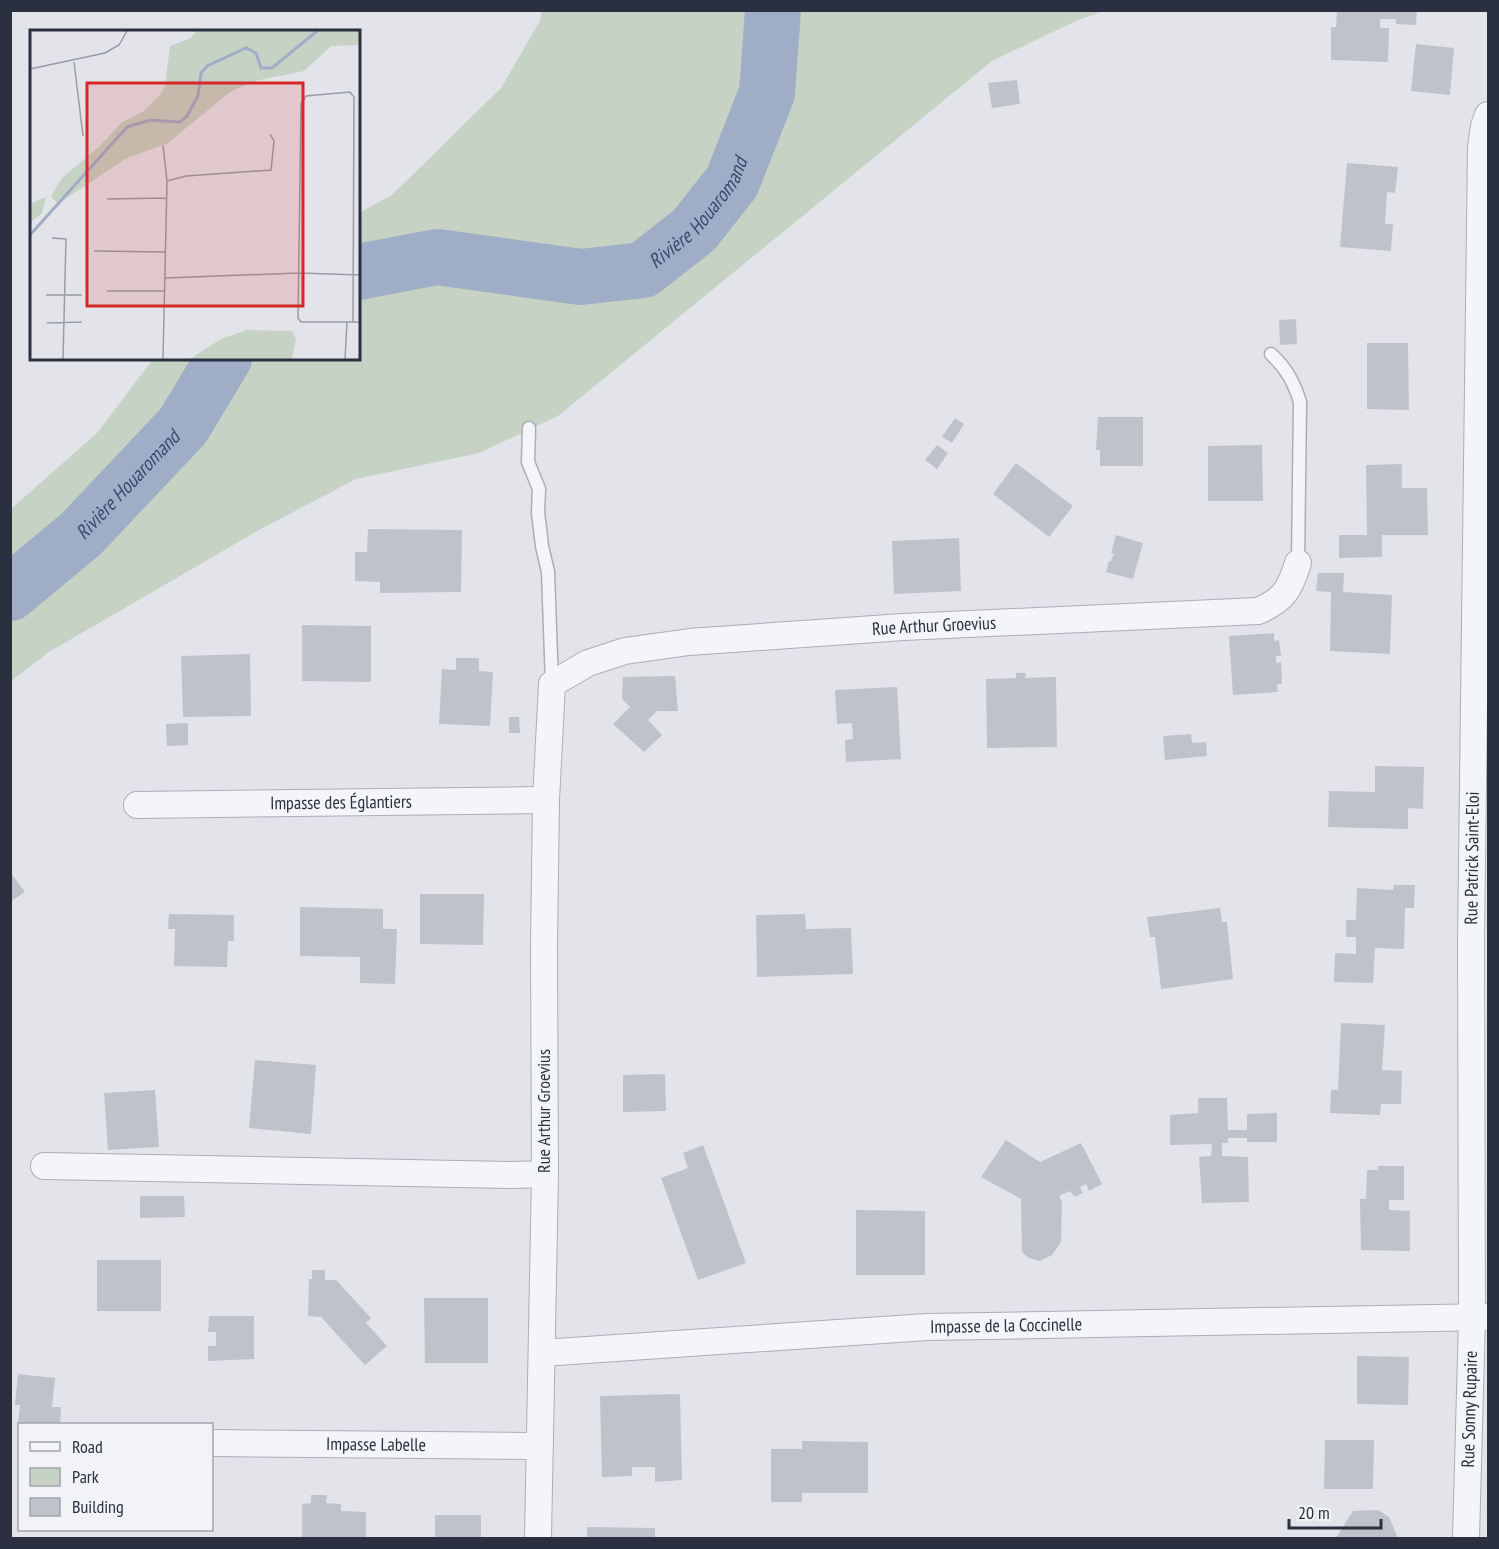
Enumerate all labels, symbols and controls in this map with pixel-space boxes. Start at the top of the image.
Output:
inset map [30,30,360,360]
water label: Rivière Houaromand [643,152,754,274]
water label: Rivière Houaromand [70,423,187,545]
street label: Rue Arthur Groevius [871,611,996,640]
street label: Impasse des Églantiers [270,790,412,814]
street label: Rue Patrick Saint-Eloi [1459,791,1484,925]
street label: Rue Arthur Groevius [532,1049,555,1173]
street label: Impasse de la Coccinelle [930,1312,1082,1338]
street label: Rue Sonny Rupaire [1456,1350,1482,1468]
legend [18,1423,213,1531]
street label: Impasse Labelle [326,1432,426,1456]
text: Road [72,1435,103,1458]
text: Park [72,1465,99,1488]
scale bar [1289,1492,1380,1530]
text: Building [72,1495,124,1518]
text: 20 m [1298,1501,1330,1524]

